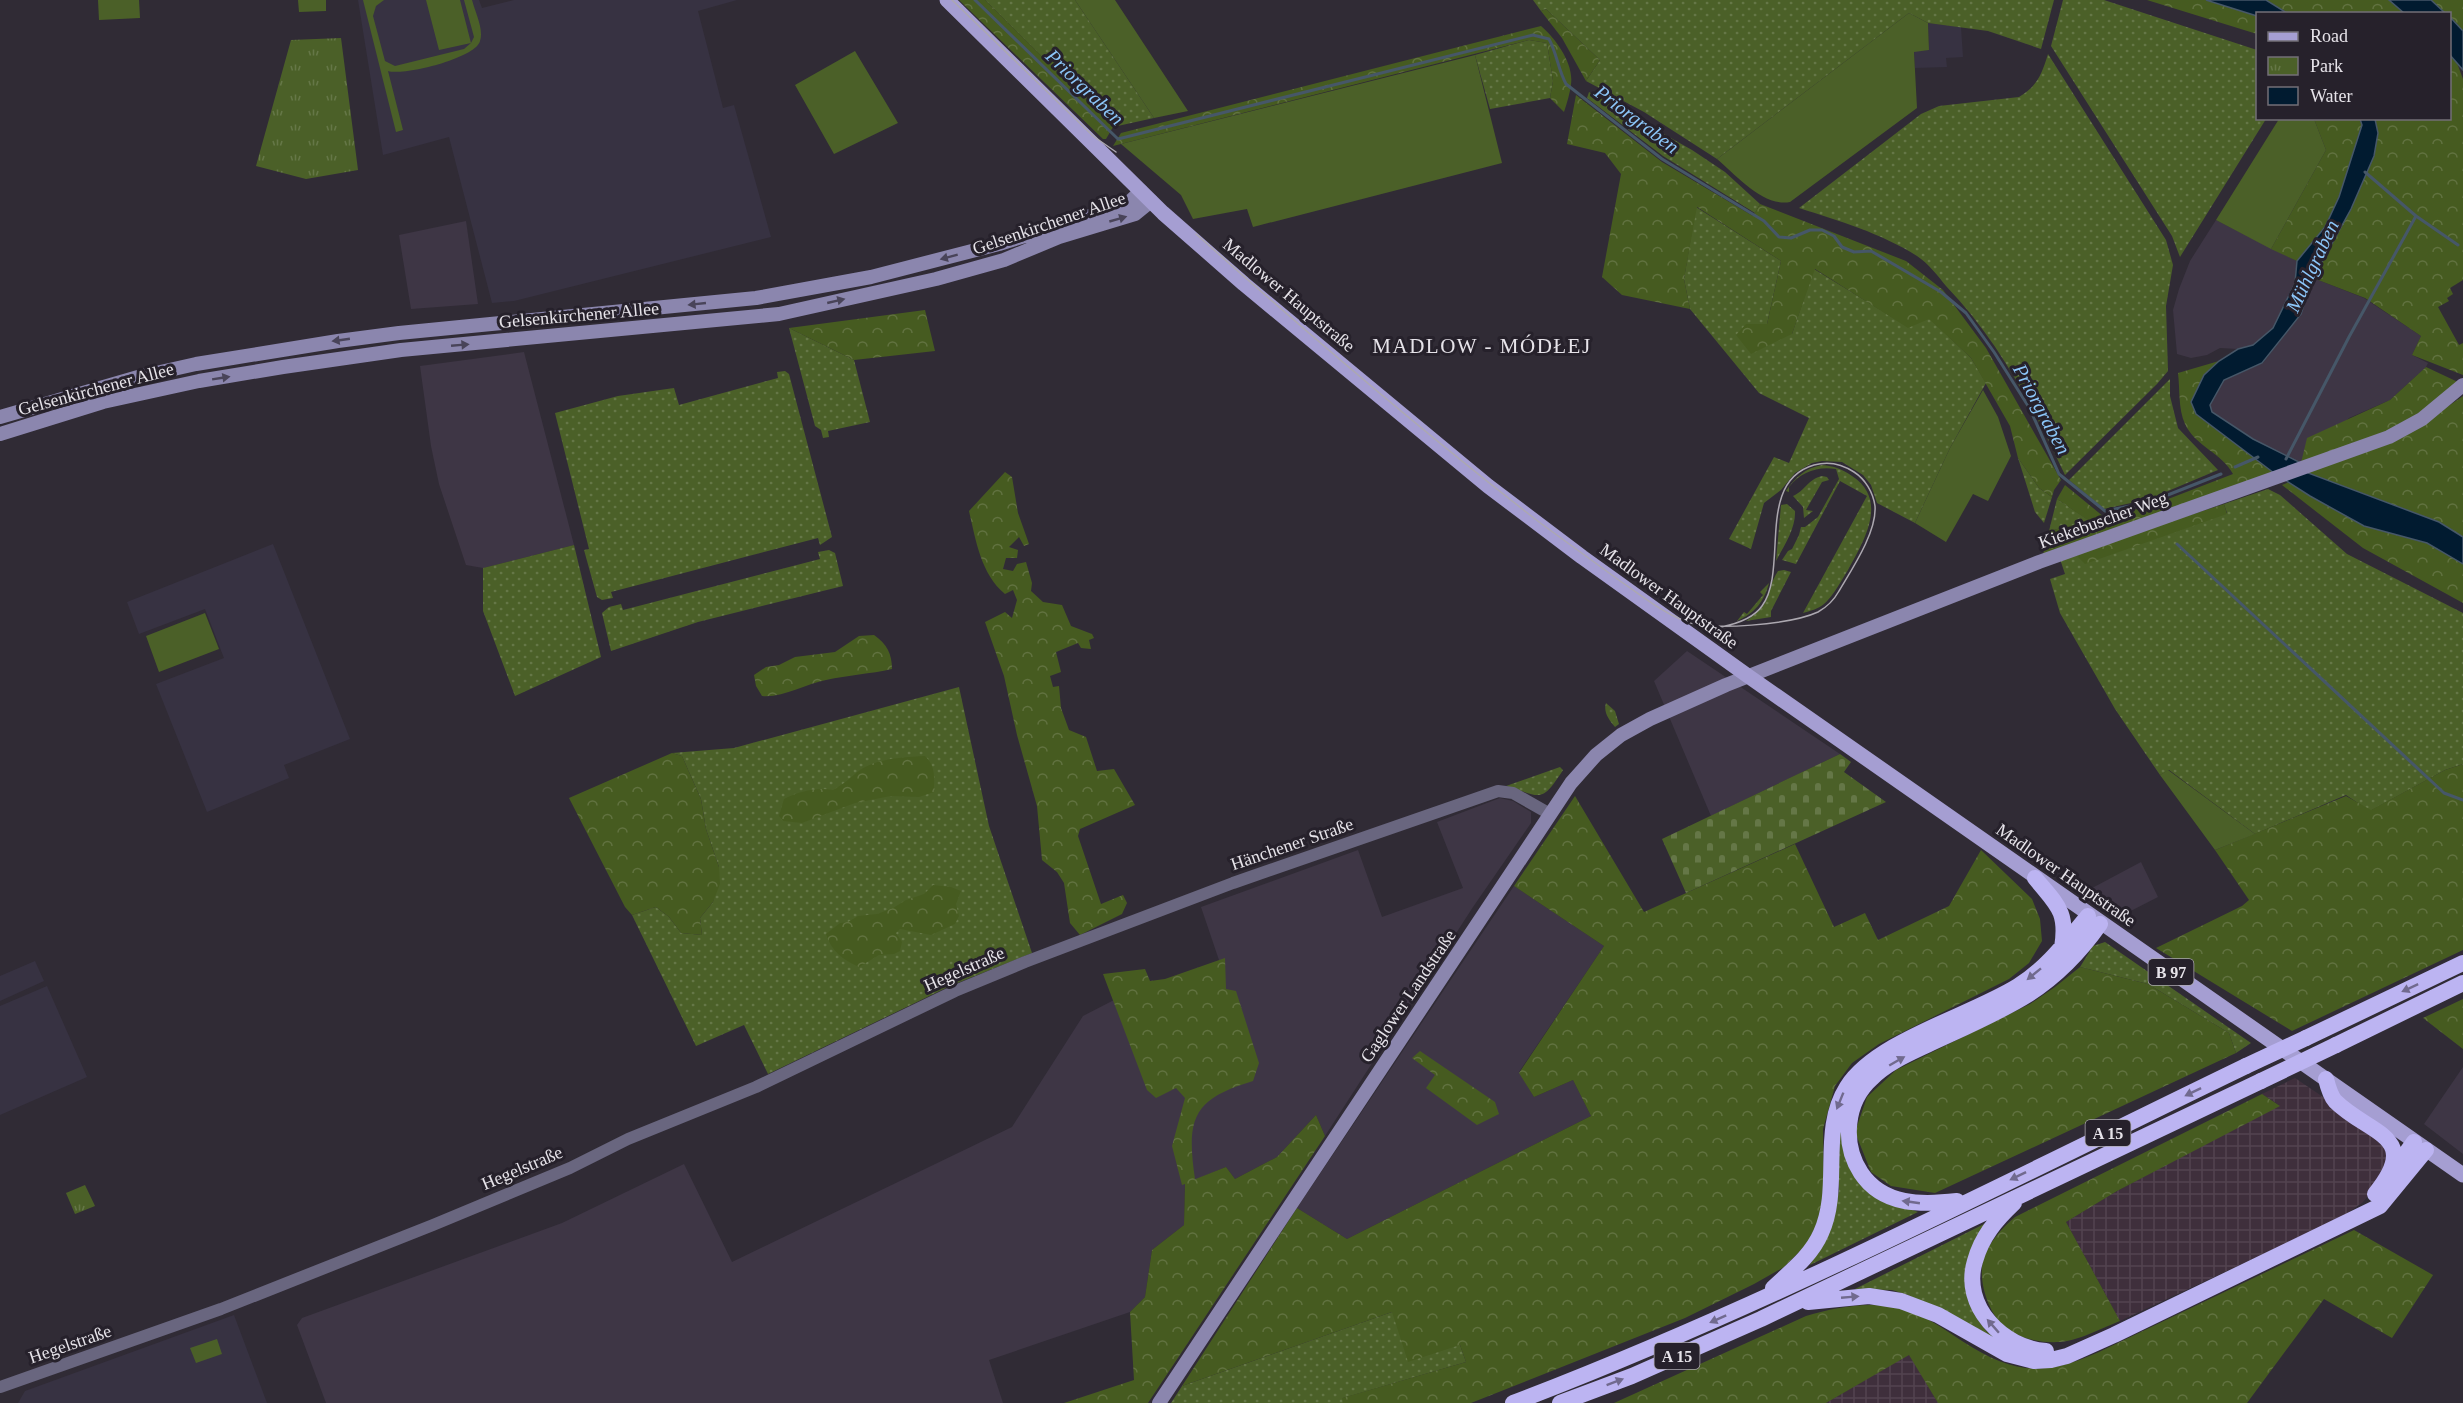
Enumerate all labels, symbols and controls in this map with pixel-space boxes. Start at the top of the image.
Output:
legend [2256,12,2451,120]
text: Road [2310,26,2348,46]
water label: Priorgraben [1040,44,1128,130]
text: Park [2310,56,2343,76]
water label: Priorgraben [1589,80,1683,158]
text: Water [2310,86,2353,106]
street label: Gelsenkirchener Allee [970,187,1128,259]
one-way arrow [1110,214,1128,223]
water label: Mühlgraben [2281,217,2344,317]
street label: Madlower Hauptstraße [1219,234,1359,356]
one-way arrow [939,253,957,262]
one-way arrow [827,296,845,306]
street label: Gelsenkirchener Allee [498,298,660,332]
one-way arrow [688,299,707,309]
district label: MADLOW - MÓDŁEJ [1372,334,1592,358]
one-way arrow [332,336,351,345]
one-way arrow [450,340,469,350]
street label: Gelsenkirchener Allee [16,359,176,419]
water label: Priorgraben [2008,359,2075,458]
one-way arrow [212,373,231,382]
street label: Kiekebuscher Weg [2036,487,2170,553]
street label: Madlower Hauptstraße [1596,539,1742,653]
street label: Hänchener Straße [1228,814,1356,874]
street label: Madlower Hauptstraße [1992,819,2140,931]
street label: Gaglower Landstraße [1356,926,1460,1066]
street label: Hegelstraße [921,942,1007,996]
road number: B 97 [2148,959,2194,985]
one-way arrow [2026,967,2042,980]
one-way arrow [2402,984,2419,993]
one-way arrow [1889,1055,1905,1066]
one-way arrow [2185,1087,2202,1096]
one-way arrow [1835,1093,1845,1111]
road number: A 15 [2086,1120,2130,1146]
street label: Hegelstraße [479,1142,565,1194]
one-way arrow [2009,1172,2026,1181]
one-way arrow [1902,1198,1921,1207]
one-way arrow [1840,1292,1859,1302]
one-way arrow [1708,1314,1726,1324]
one-way arrow [1987,1319,2000,1334]
street label: Hegelstraße [26,1321,114,1367]
road number: A 15 [1654,1343,1700,1369]
one-way arrow [1606,1377,1624,1387]

